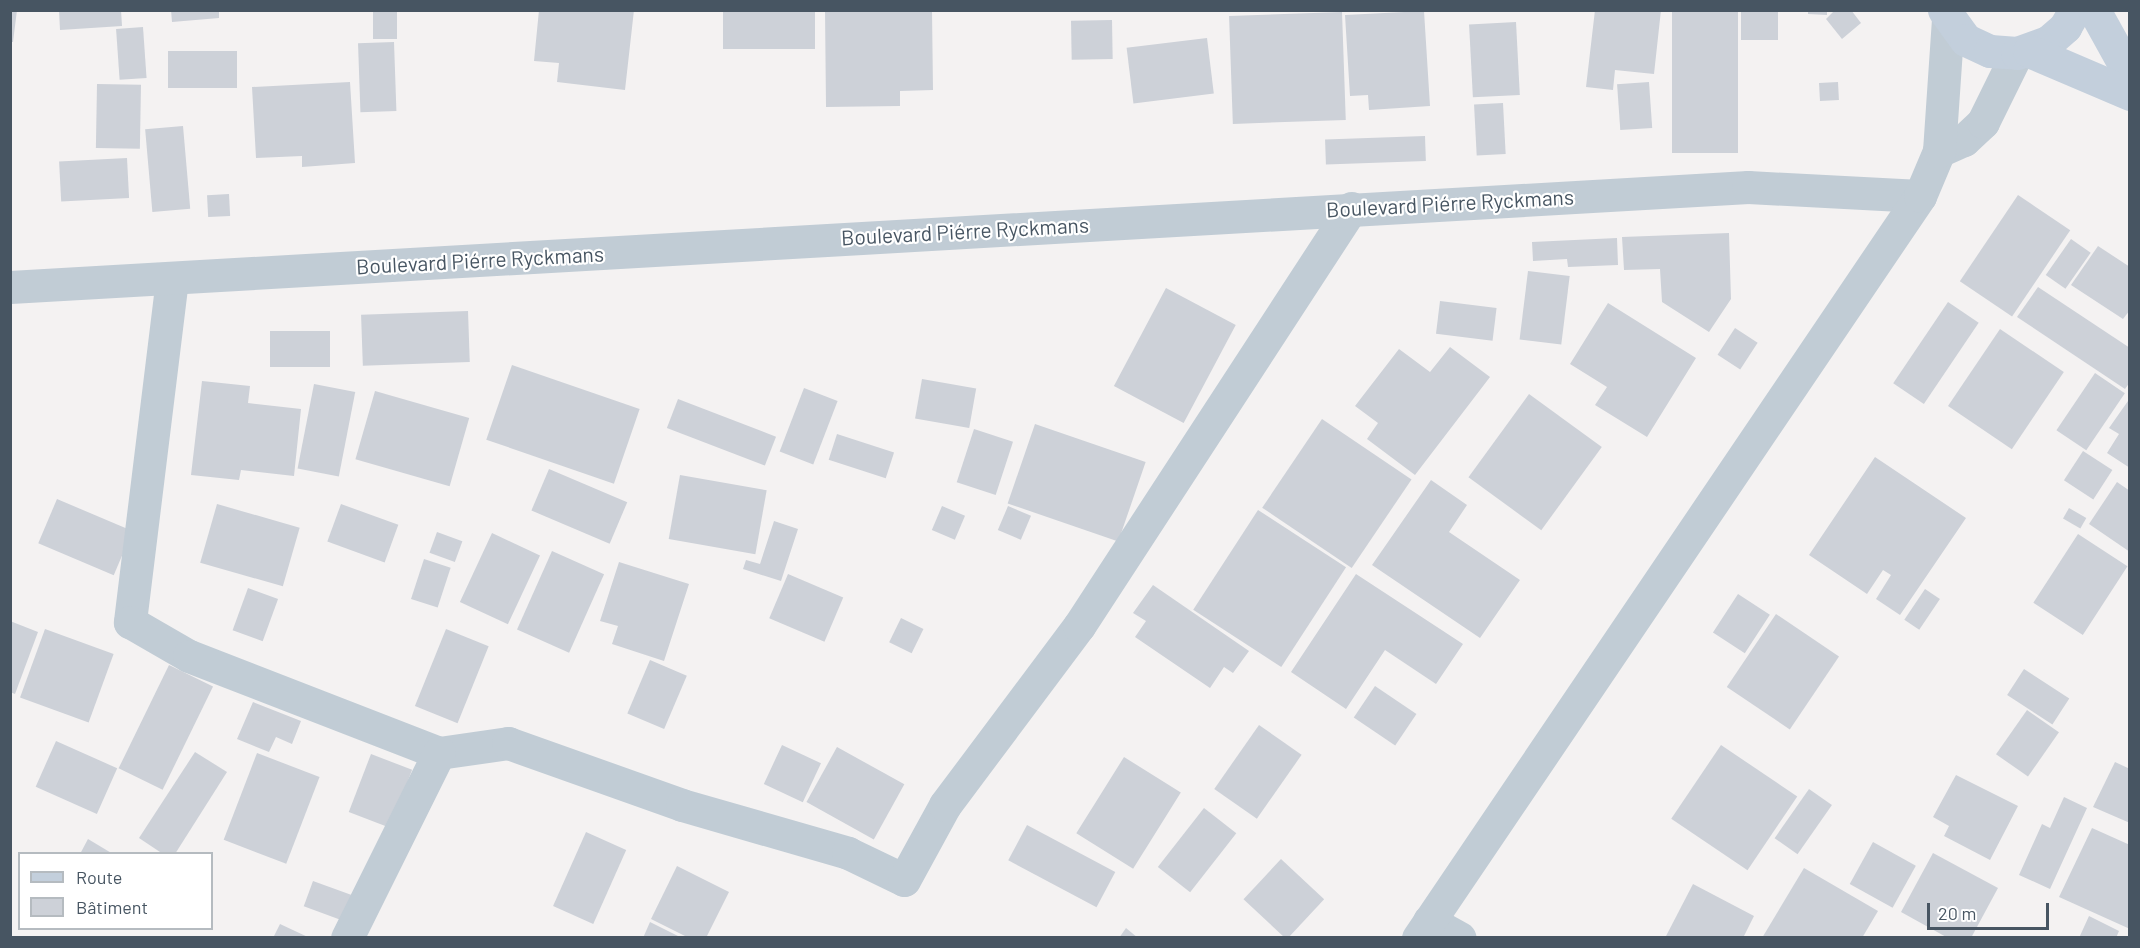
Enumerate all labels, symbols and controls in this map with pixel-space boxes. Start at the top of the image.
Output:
street label: Boulevard Piérre Ryckmans [1326,184,1574,222]
street label: Boulevard Piérre Ryckmans [841,212,1089,250]
street label: Boulevard Piérre Ryckmans [356,241,604,279]
legend [18,852,213,930]
text: Route [76,866,122,888]
scale bar [1930,891,2052,929]
text: Bâtiment [76,896,148,918]
text: 20 m [1938,902,1976,924]

